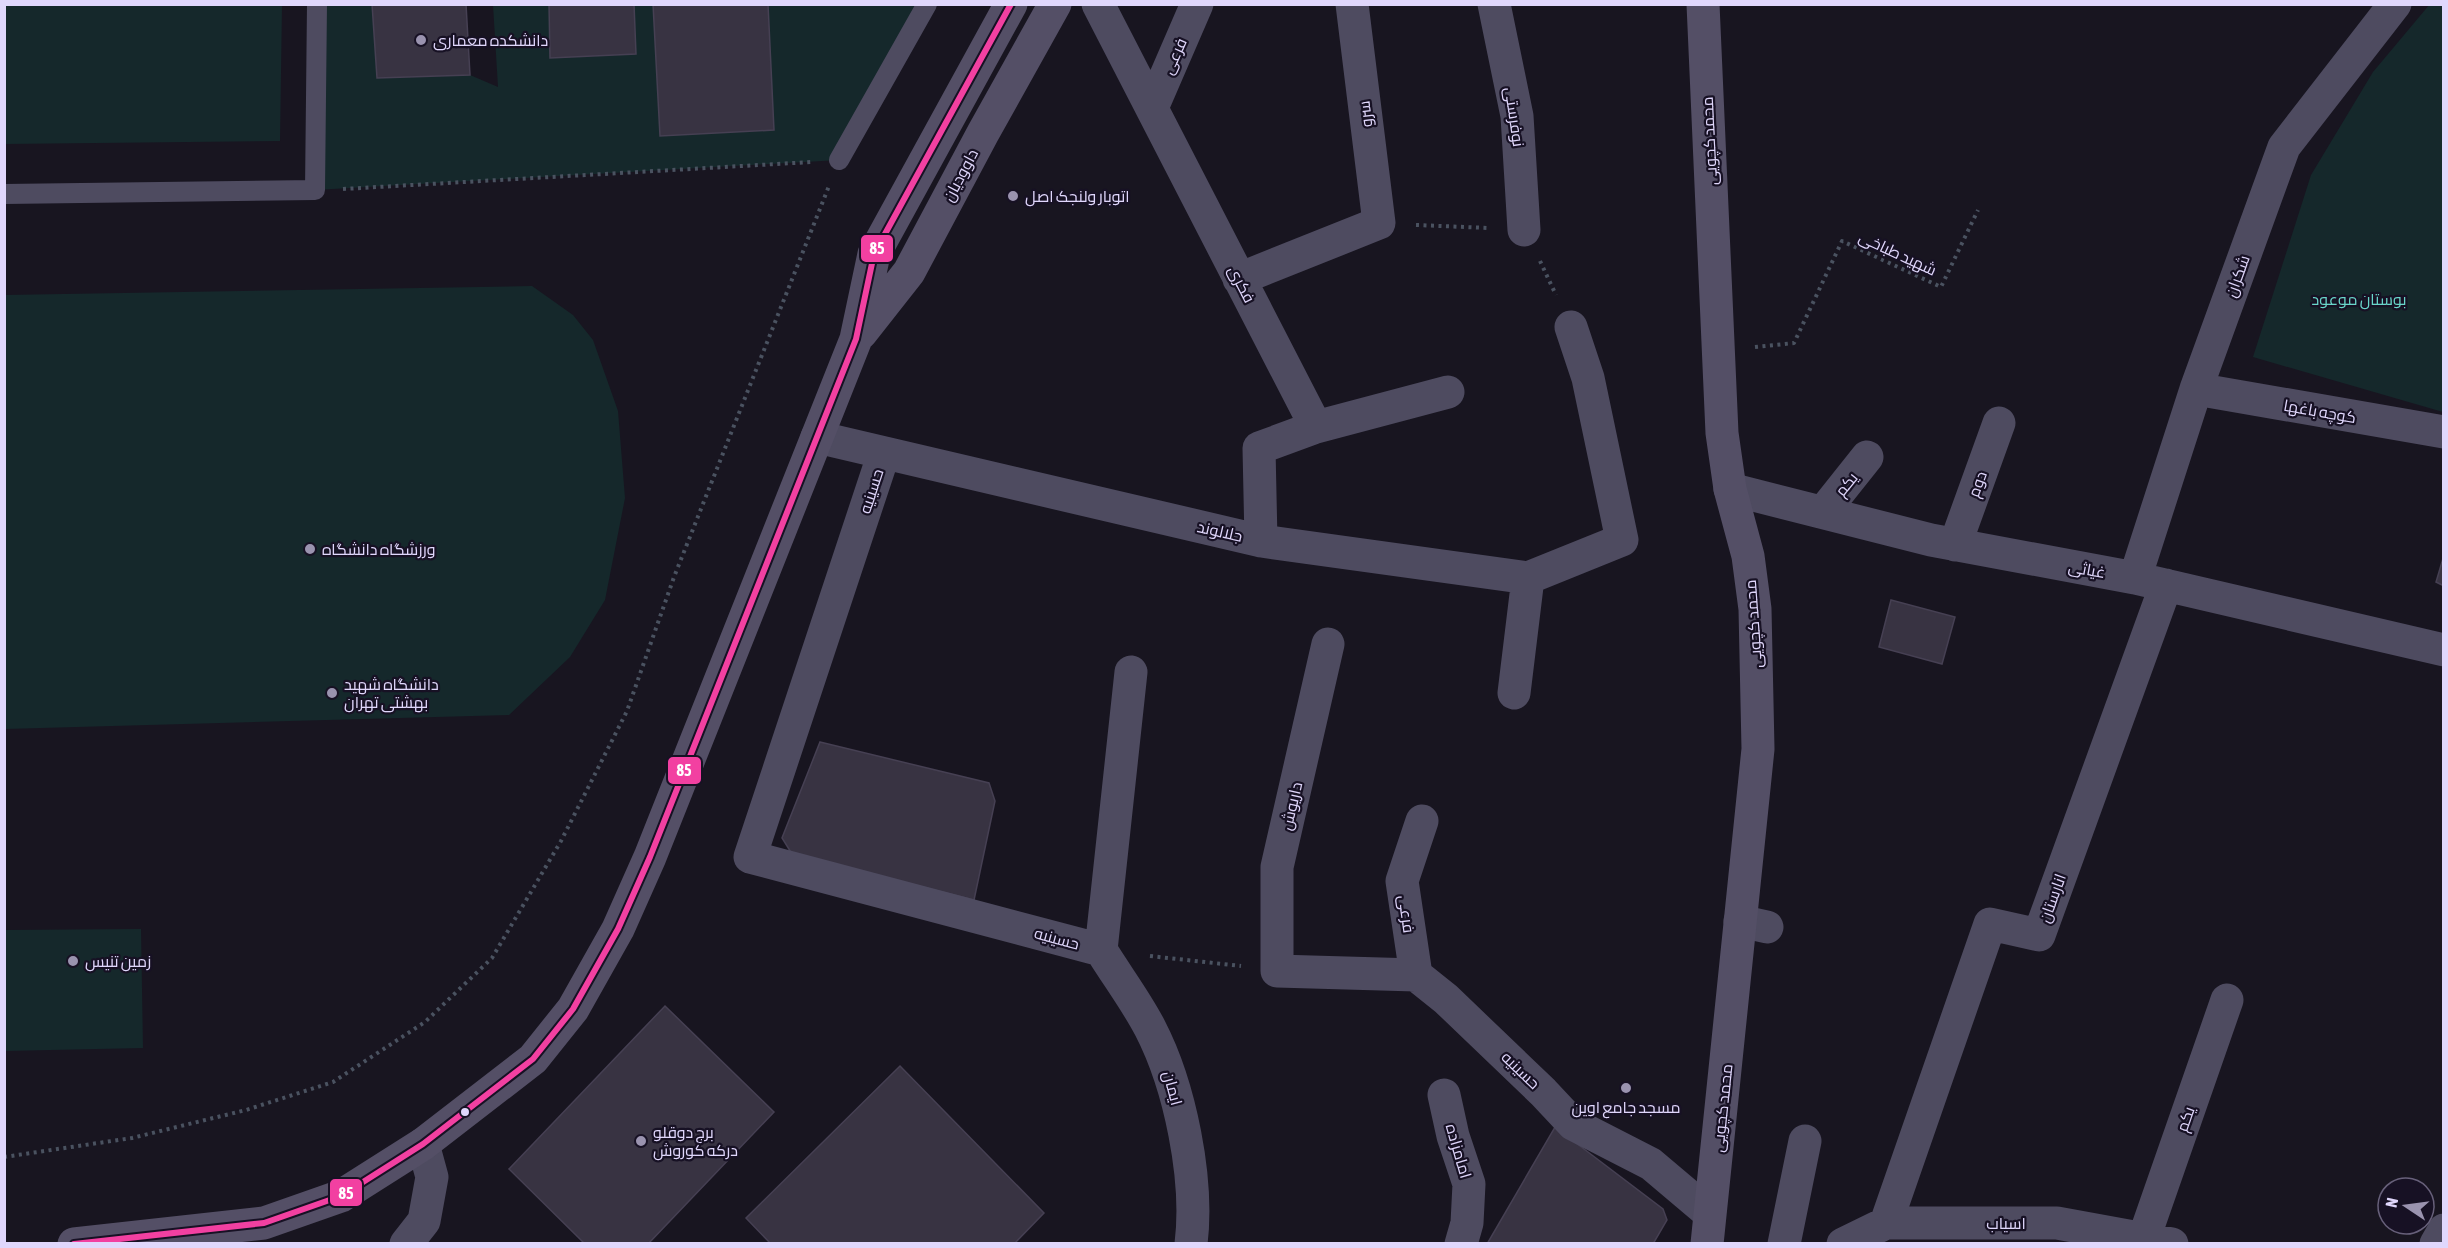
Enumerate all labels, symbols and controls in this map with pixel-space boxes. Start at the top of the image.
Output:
place label: دانشکده معماری [433,31,548,51]
marker: دانشکده معماری [414,33,428,47]
street label: فرعی [1158,35,1192,78]
street label: نوفرستی [1500,86,1528,148]
street label: محمد کچویی [1698,96,1723,186]
street label: سرو [1354,100,1377,128]
street label: داوودیان [939,146,983,205]
place label: اتوبار ولنجک اصل [1025,187,1130,207]
marker: اتوبار ولنجک اصل [1006,189,1020,203]
street label: شهید طباخی [1855,227,1940,281]
line badge: 85 [860,234,894,263]
text: 85 [869,239,885,257]
street label: شکران [2221,252,2255,300]
street label: فکری [1223,262,1259,307]
park label: بوستان موعود [2312,290,2407,310]
street label: کوچه باغها [2282,396,2358,429]
street label: حسینیه [855,466,888,516]
street label: یکم [1831,468,1864,501]
street label: دوم [1964,468,1993,501]
street label: جلالوند [1195,517,1244,546]
place label: ورزشگاه دانشگاه [322,540,435,559]
marker: ورزشگاه دانشگاه [303,542,317,556]
street label: غیاثی [2067,557,2107,583]
street label: محمد کچویی [1741,579,1768,669]
place label: دانشگاه شهید بهشتی تهران [344,675,439,713]
marker: دانشگاه شهید بهشتی تهران [325,686,339,700]
line badge: 85 [667,756,702,785]
text: 85 [676,761,692,779]
street label: داریوش [1277,780,1307,832]
street label: انارستان [2035,871,2071,926]
street label: فرعی [1393,894,1419,934]
street label: حسینیه [1032,923,1082,954]
place label: زمین تنیس [85,952,151,972]
marker: زمین تنیس [66,954,80,968]
street label: حسینیه [1498,1048,1544,1093]
street label: محمد کچویی [1708,1063,1739,1153]
street label: ایمان [1158,1069,1186,1108]
marker: مسجد جامع اوین [1619,1081,1633,1095]
place label: مسجد جامع اوین [1571,1098,1681,1119]
street label: یکم [2172,1103,2201,1135]
unlabelled marker [459,1106,471,1118]
street label: امامزاده [1442,1122,1475,1181]
place label: برج دوقلو درکه کوروش [653,1123,738,1161]
marker: برج دوقلو درکه کوروش [634,1134,648,1148]
north arrow [2376,1176,2436,1236]
line badge: 85 [329,1178,363,1207]
text: 85 [338,1184,354,1202]
text: N [2382,1196,2401,1209]
street label: اسیاب [1986,1214,2026,1233]

